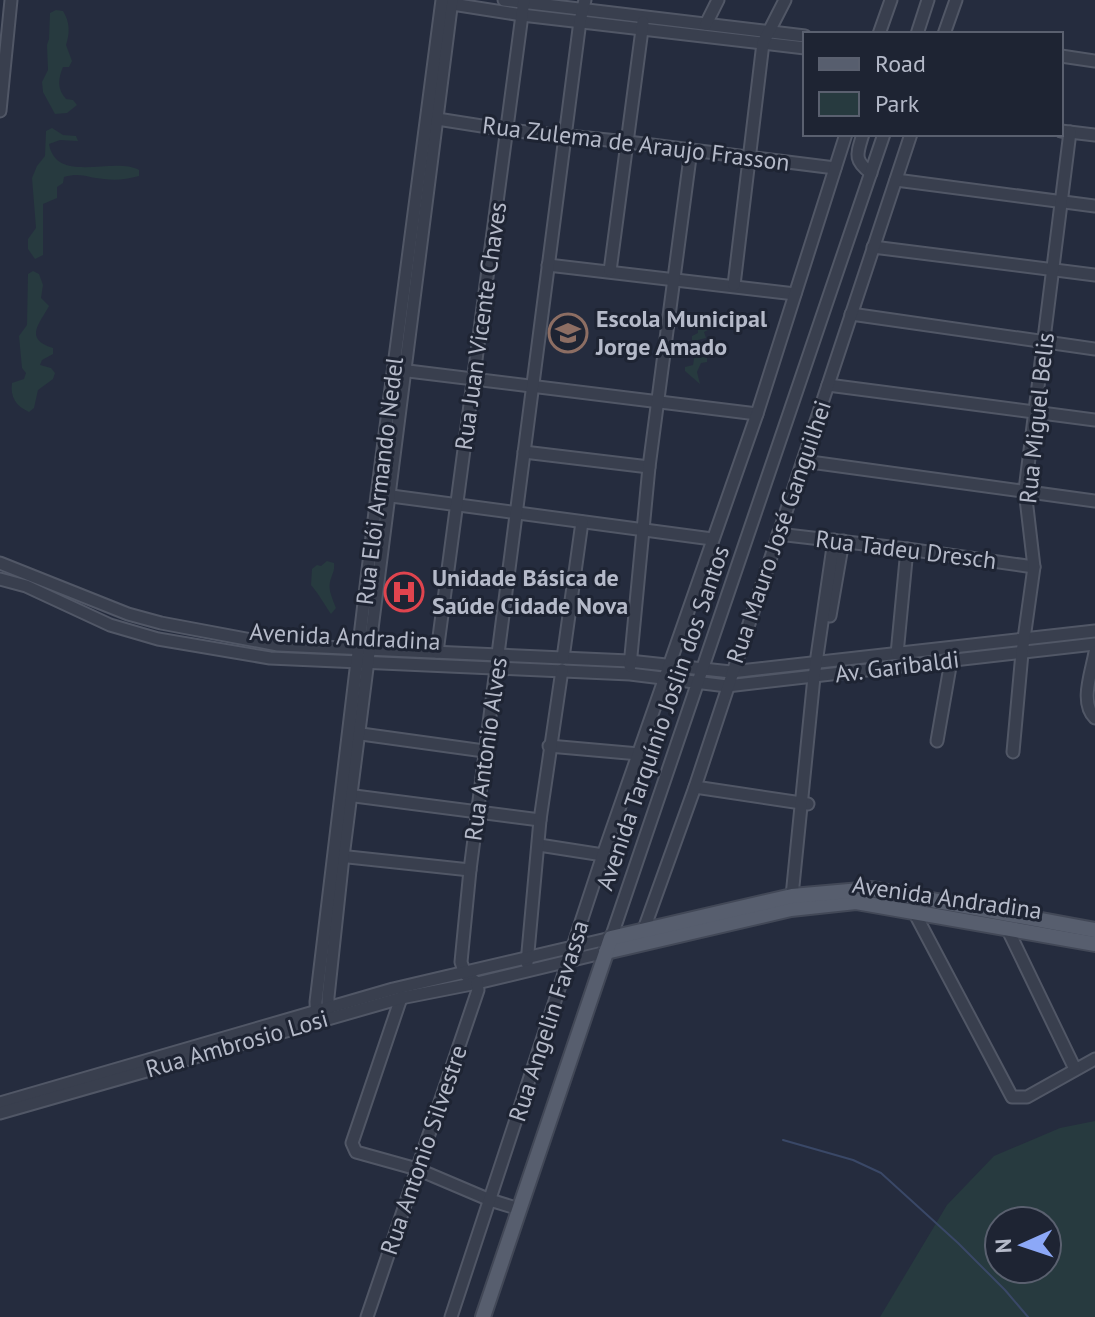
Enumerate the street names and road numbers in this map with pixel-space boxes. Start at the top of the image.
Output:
street label: Rua Zulema de Araujo Frasson [481,109,791,178]
street label: Rua Juan Vicente Chaves [448,200,513,452]
street label: Rua Miguel Belis [1012,331,1061,505]
street label: Rua Elói Armando Nedel [349,355,410,607]
street label: Rua Mauro José Ganguilhei [719,396,838,667]
street label: Rua Tadeu Dresch [814,523,998,576]
street label: Avenida Tarquínio Joslin dos Santos [589,541,736,894]
street label: Avenida Andradina [249,616,441,657]
street label: Av. Garibaldi [833,643,961,690]
street label: Rua Antonio Alves [457,655,514,843]
street label: Avenida Andradina [850,869,1044,926]
street label: Rua Angelin Favassa [501,916,596,1125]
street label: Rua Ambrosio Losi [142,1003,332,1084]
street label: Rua Antonio Silvestre [373,1041,474,1259]

